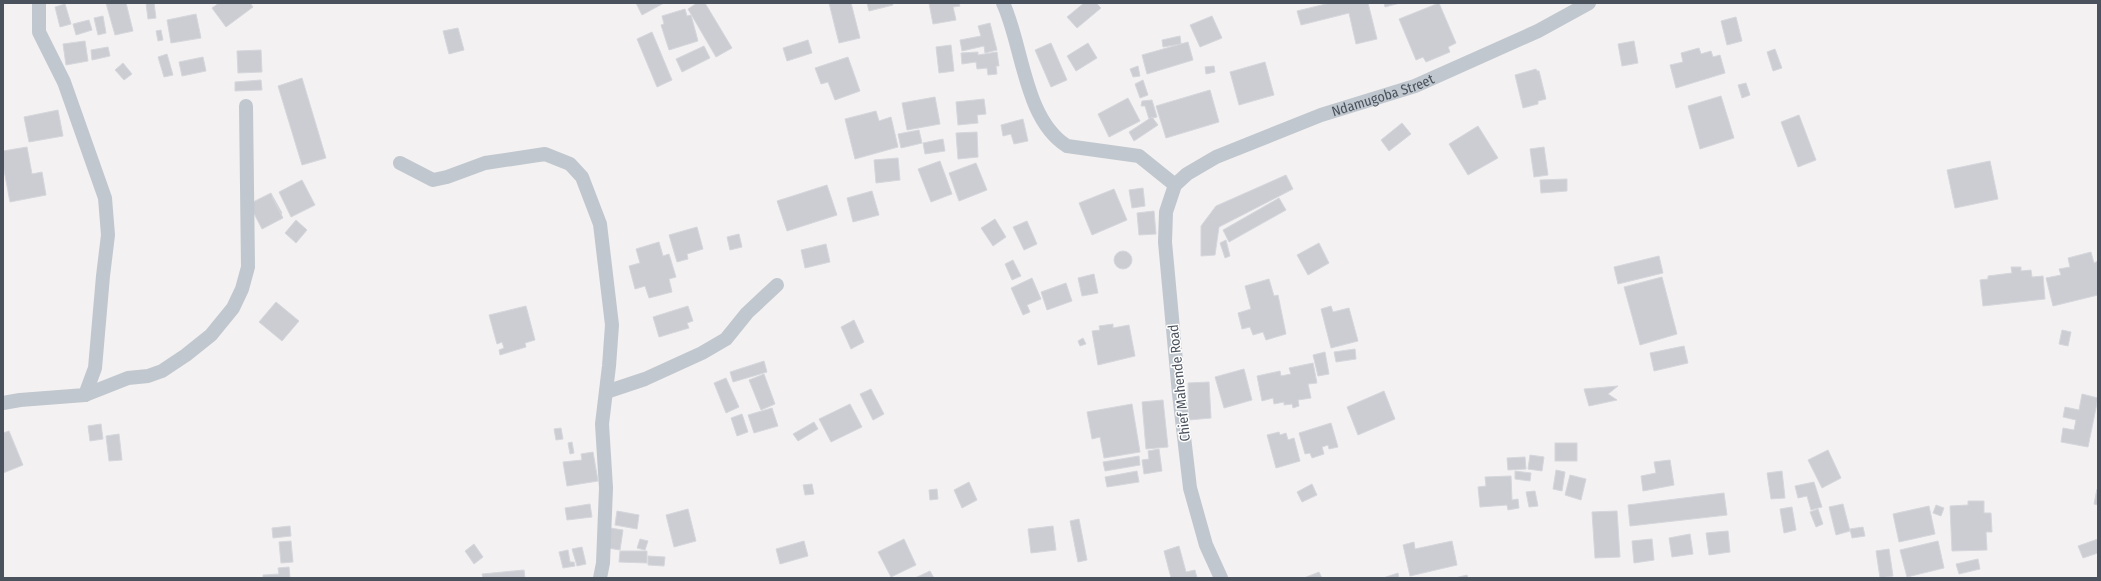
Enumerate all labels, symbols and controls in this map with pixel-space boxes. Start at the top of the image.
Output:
street label: Ndamugoba Street [1330,70,1437,120]
street label: Chief Mahende Road [1165,324,1194,442]

